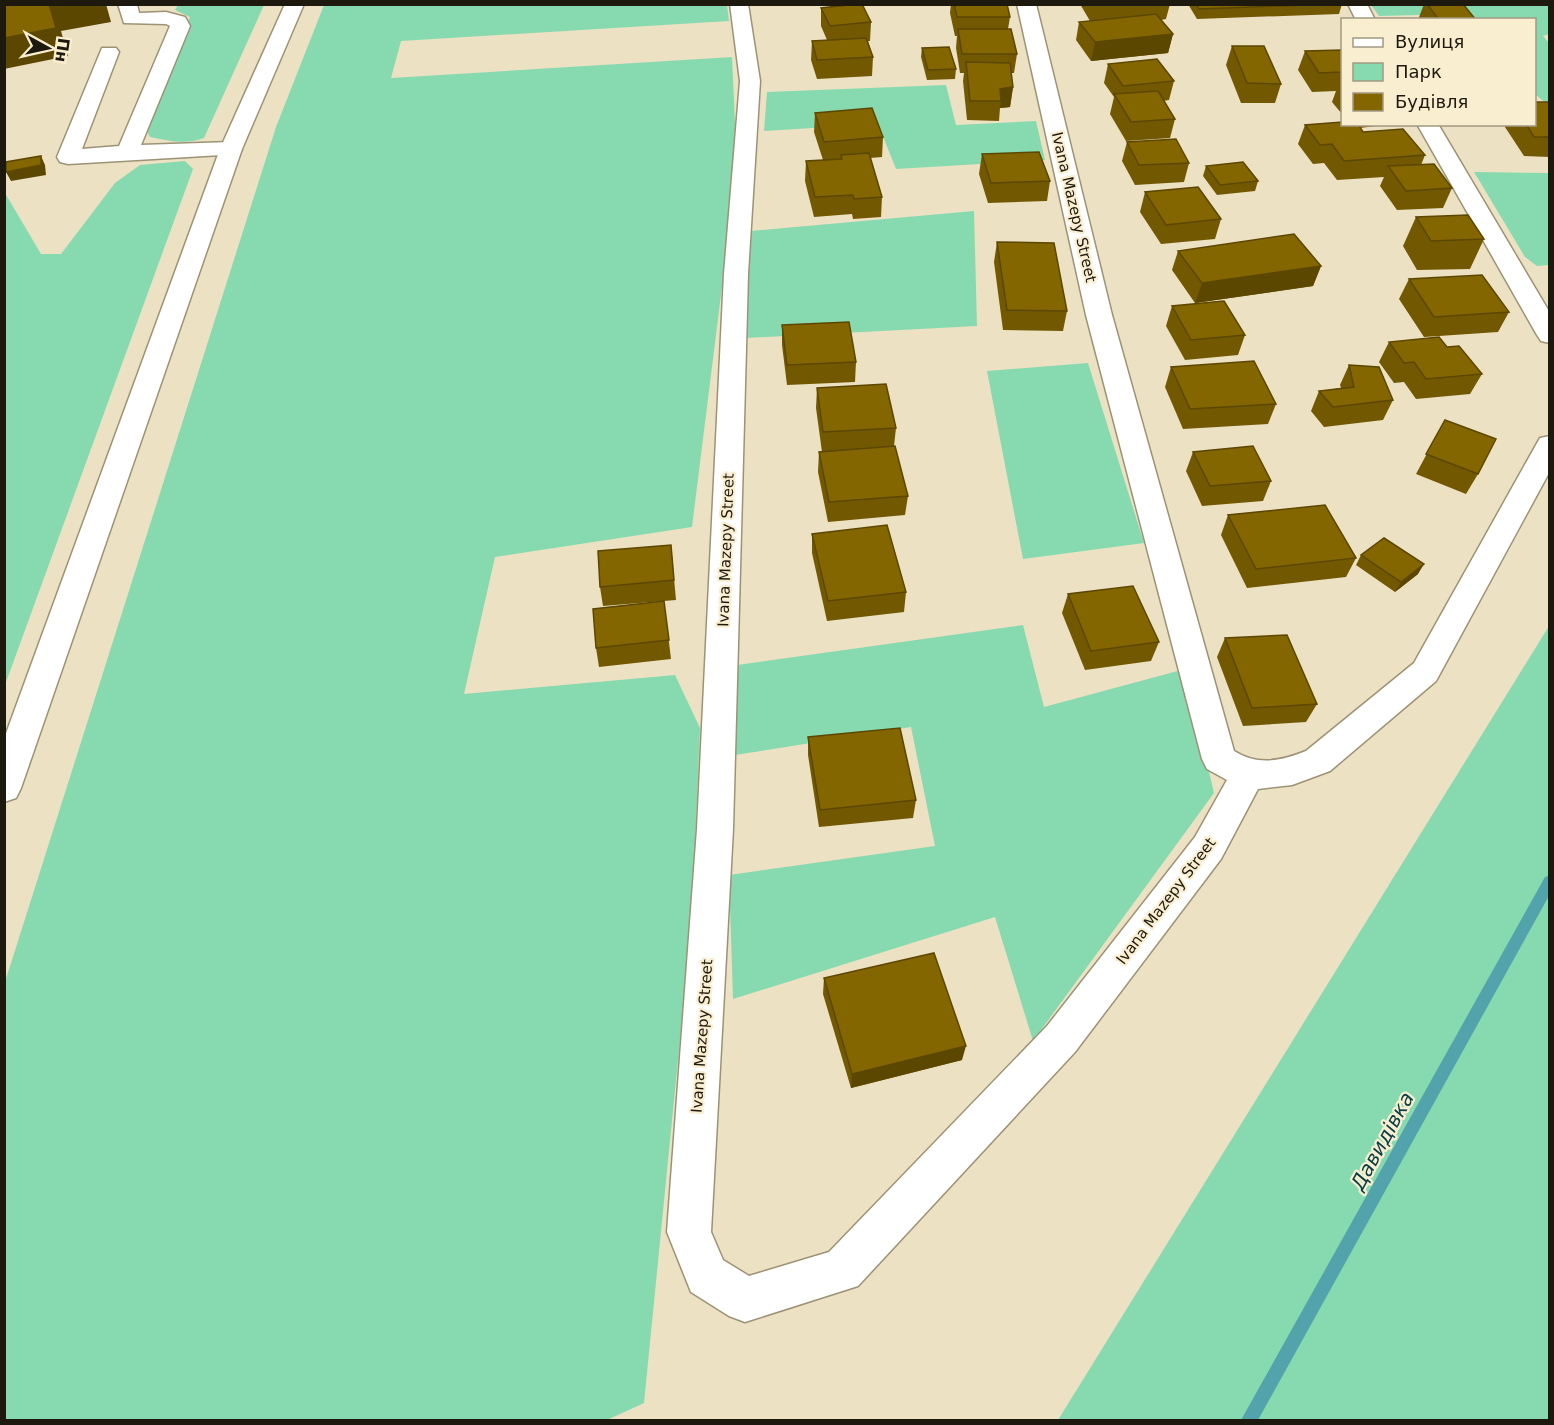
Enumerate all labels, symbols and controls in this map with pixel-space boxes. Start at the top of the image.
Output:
north arrow [18,18,78,78]
legend [1341,18,1536,126]
text: Вулиця [1395,31,1464,52]
text: Пн [51,37,73,63]
text: Парк [1395,61,1442,82]
text: Будівля [1395,91,1468,112]
street label: Ivana Mazepy Street [1048,130,1100,284]
street label: Ivana Mazepy Street [714,473,738,627]
street label: Ivana Mazepy Street [1112,834,1220,968]
street label: Ivana Mazepy Street [688,958,716,1113]
water label: Давидівка [1345,1088,1419,1195]

